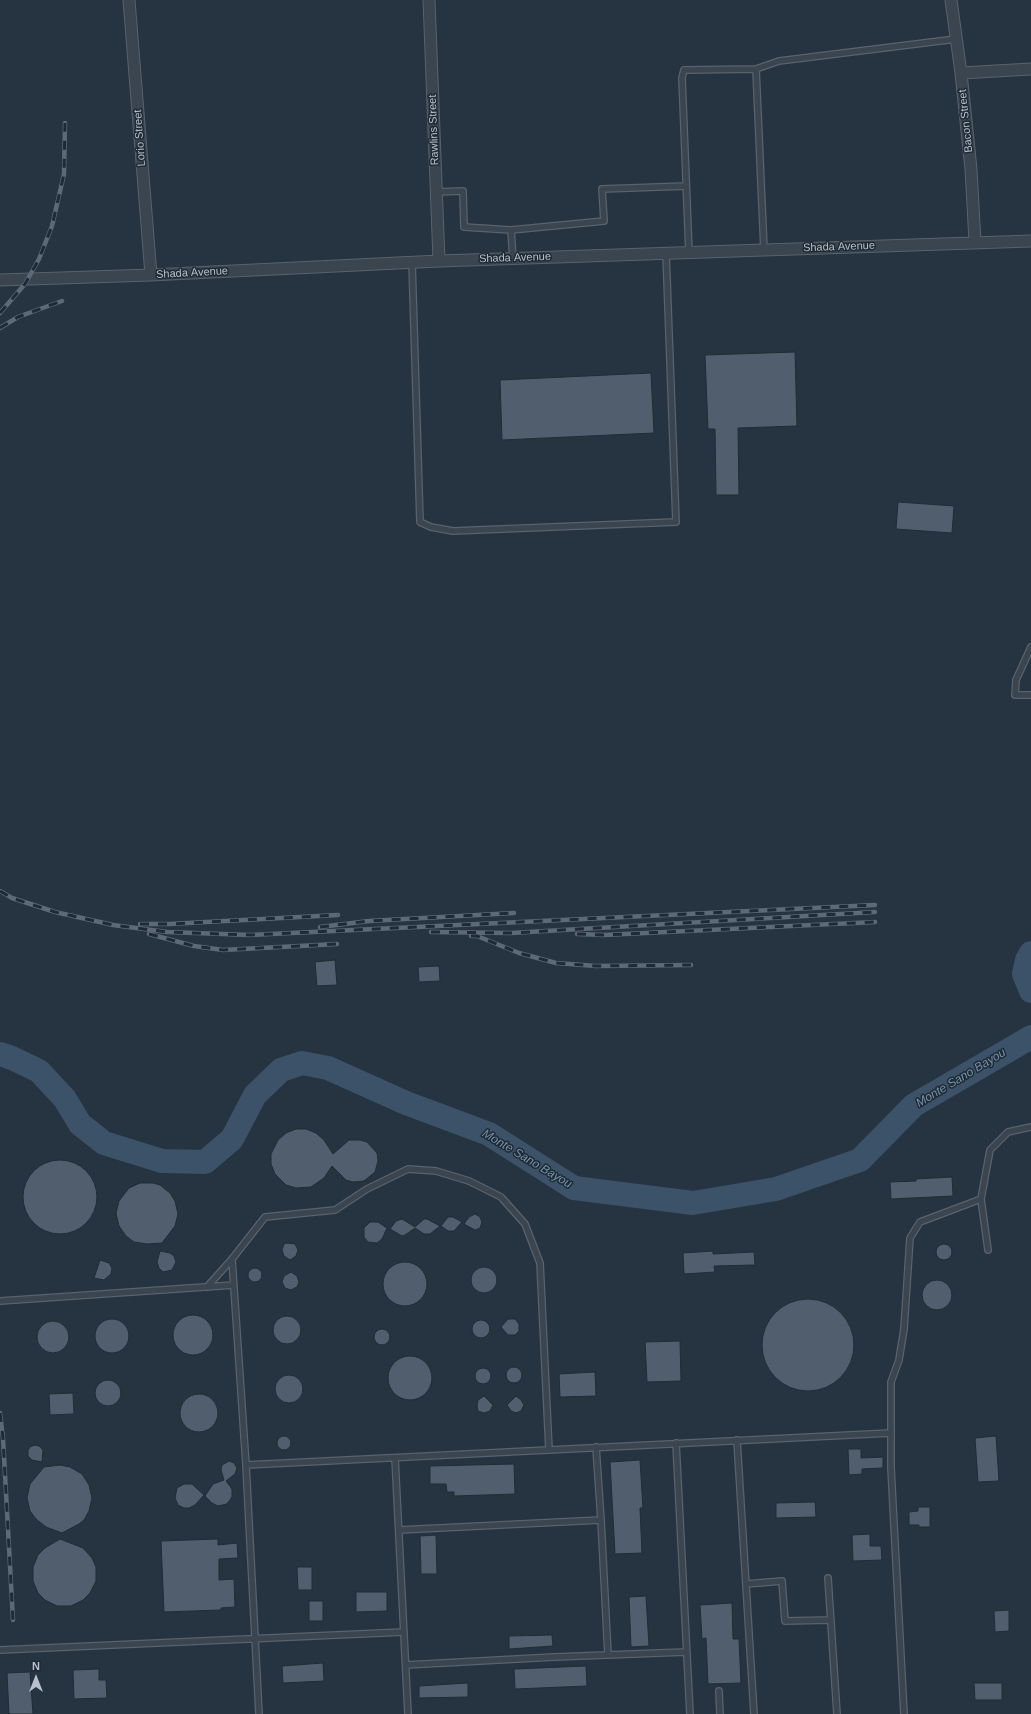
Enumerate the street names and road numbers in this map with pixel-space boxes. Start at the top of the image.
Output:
street label: Bacon Street [956,89,976,153]
street label: Rawlins Street [426,94,442,166]
street label: Lorio Street [131,109,149,167]
street label: Shada Avenue [803,239,875,255]
street label: Shada Avenue [479,250,551,266]
street label: Shada Avenue [156,265,228,281]

